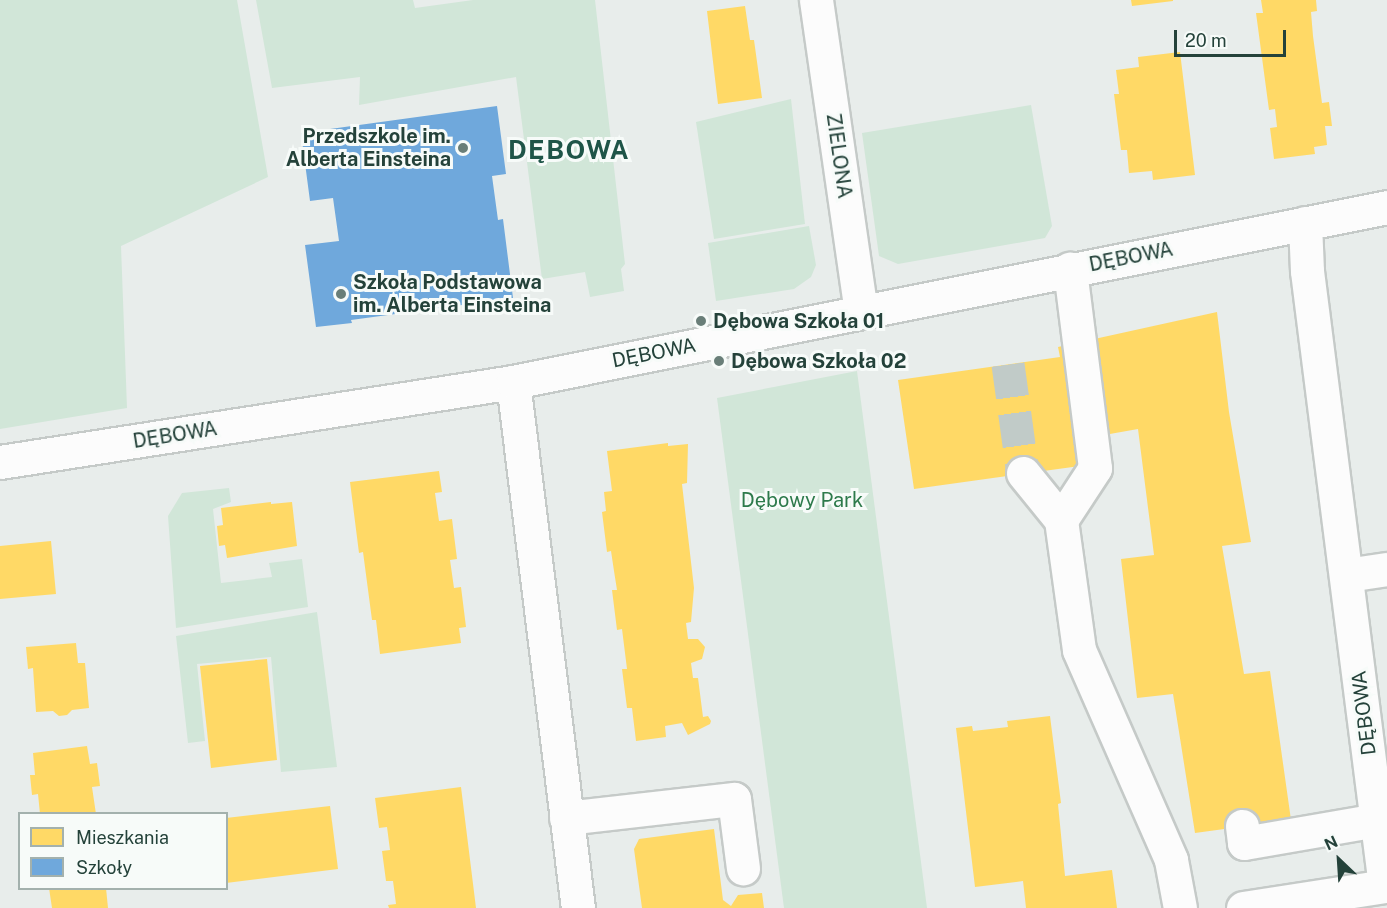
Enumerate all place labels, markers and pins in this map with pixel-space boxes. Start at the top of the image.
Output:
place label: Przedszkole im. Alberta Einsteina [286,124,451,171]
marker: Przedszkole im. Alberta Einsteina [456,141,470,155]
place label: Szkoła Podstawowa im. Alberta Einsteina [353,270,551,317]
marker: Szkoła Podstawowa im. Alberta Einsteina [334,287,348,301]
place label: Dębowa Szkoła 01 [713,309,884,333]
marker: Dębowa Szkoła 01 [694,314,708,328]
place label: Dębowa Szkoła 02 [731,349,906,373]
marker: Dębowa Szkoła 02 [712,354,726,368]

